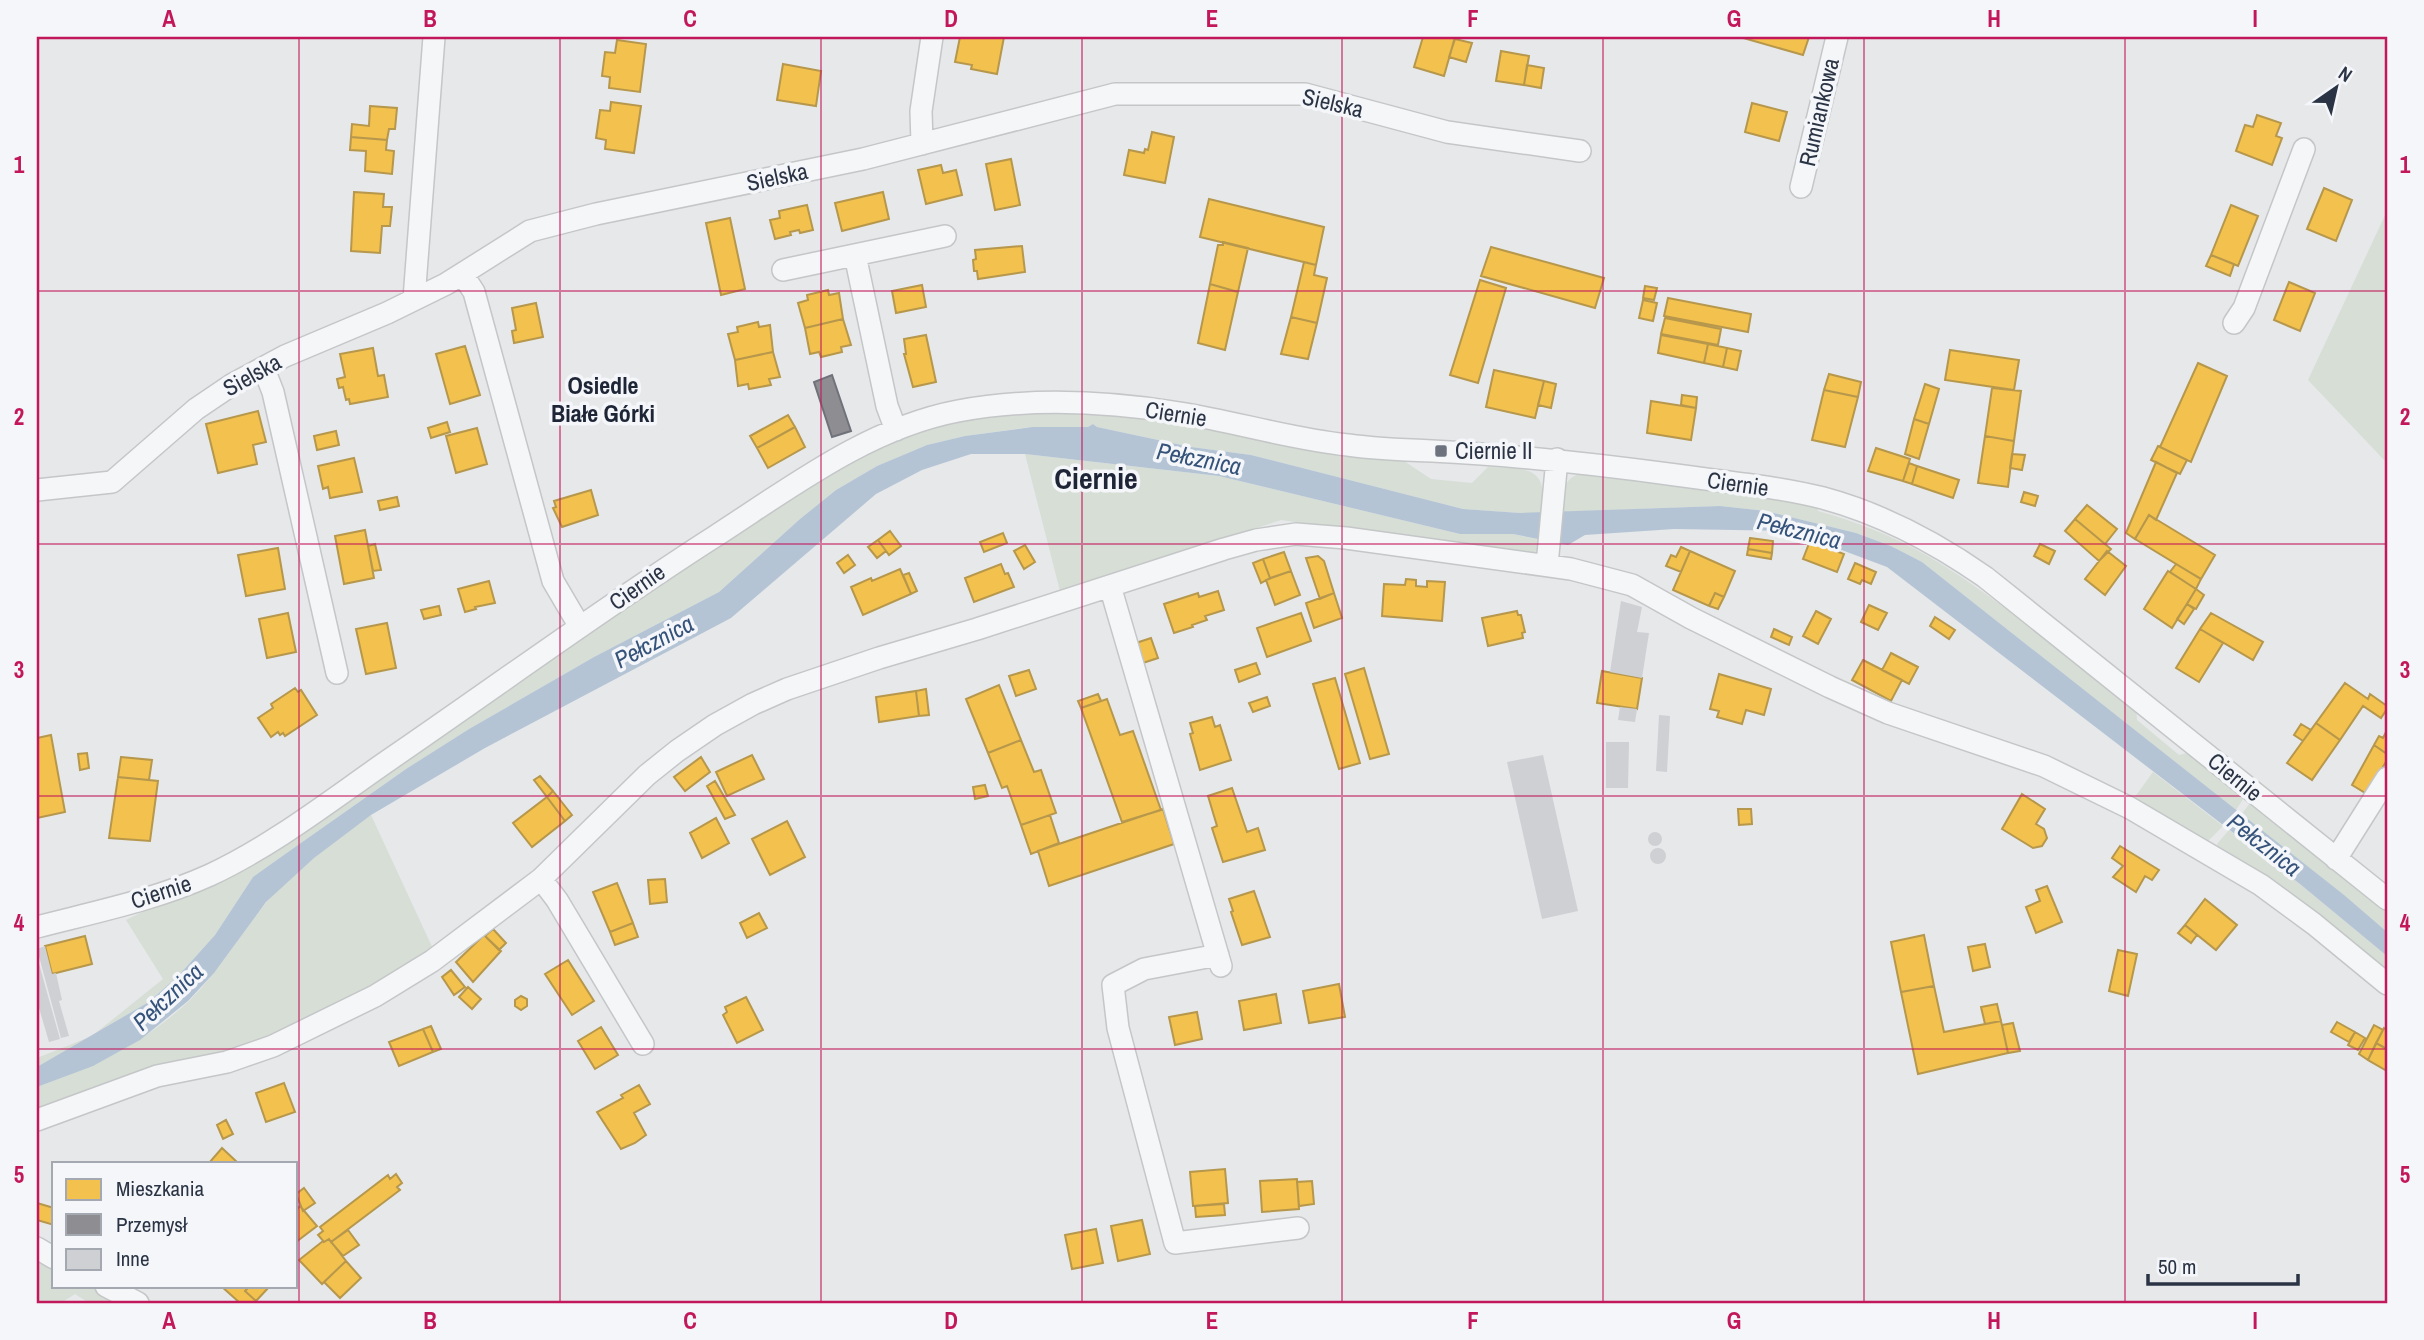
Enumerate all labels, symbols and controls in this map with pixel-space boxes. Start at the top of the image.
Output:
text: A [162,3,176,34]
text: B [423,3,437,34]
text: C [683,3,697,34]
text: D [944,3,958,34]
text: E [1206,3,1218,34]
text: F [1467,3,1479,34]
text: G [1727,3,1741,34]
text: H [1987,3,2001,34]
text: I [2252,3,2258,34]
north arrow [2302,52,2372,122]
street label: Rumiankowa [1791,54,1846,169]
text: N [2334,60,2357,88]
street label: Sielska [1299,80,1367,125]
text: 1 [14,149,25,180]
text: 1 [2400,149,2411,180]
street label: Sielska [743,155,811,198]
street label: Sielska [217,346,287,403]
district label: Osiedle Białe Górki [551,369,655,429]
street label: Ciernie [1143,393,1209,434]
text: 2 [14,401,24,432]
text: 2 [2400,401,2410,432]
water label: Pełcznica [1154,434,1244,482]
place label: Ciernie II [1455,435,1533,466]
marker: Ciernie II [1433,443,1449,459]
district label: Ciernie [1054,458,1138,498]
street label: Ciernie [1705,464,1771,503]
water label: Pełcznica [1754,504,1845,556]
street label: Ciernie [602,556,671,617]
water label: Pełcznica [608,607,699,675]
text: 3 [14,654,24,685]
text: 3 [2400,654,2410,685]
street label: Ciernie [2202,745,2269,808]
water label: Pełcznica [2221,805,2308,883]
street label: Ciernie [127,867,195,916]
text: 4 [14,907,25,938]
text: 4 [2400,907,2411,938]
water label: Pełcznica [125,955,209,1037]
text: 5 [14,1159,24,1190]
text: 5 [2400,1159,2410,1190]
legend [52,1162,298,1288]
text: Mieszkania [116,1174,204,1203]
text: Przemysł [116,1210,188,1239]
scale bar [2148,1242,2298,1286]
text: Inne [116,1244,150,1273]
text: 50 m [2158,1252,2196,1281]
text: A [162,1305,176,1336]
text: B [423,1305,437,1336]
text: C [683,1305,697,1336]
text: D [944,1305,958,1336]
text: E [1206,1305,1218,1336]
text: F [1467,1305,1479,1336]
text: G [1727,1305,1741,1336]
text: H [1987,1305,2001,1336]
text: I [2252,1305,2258,1336]

